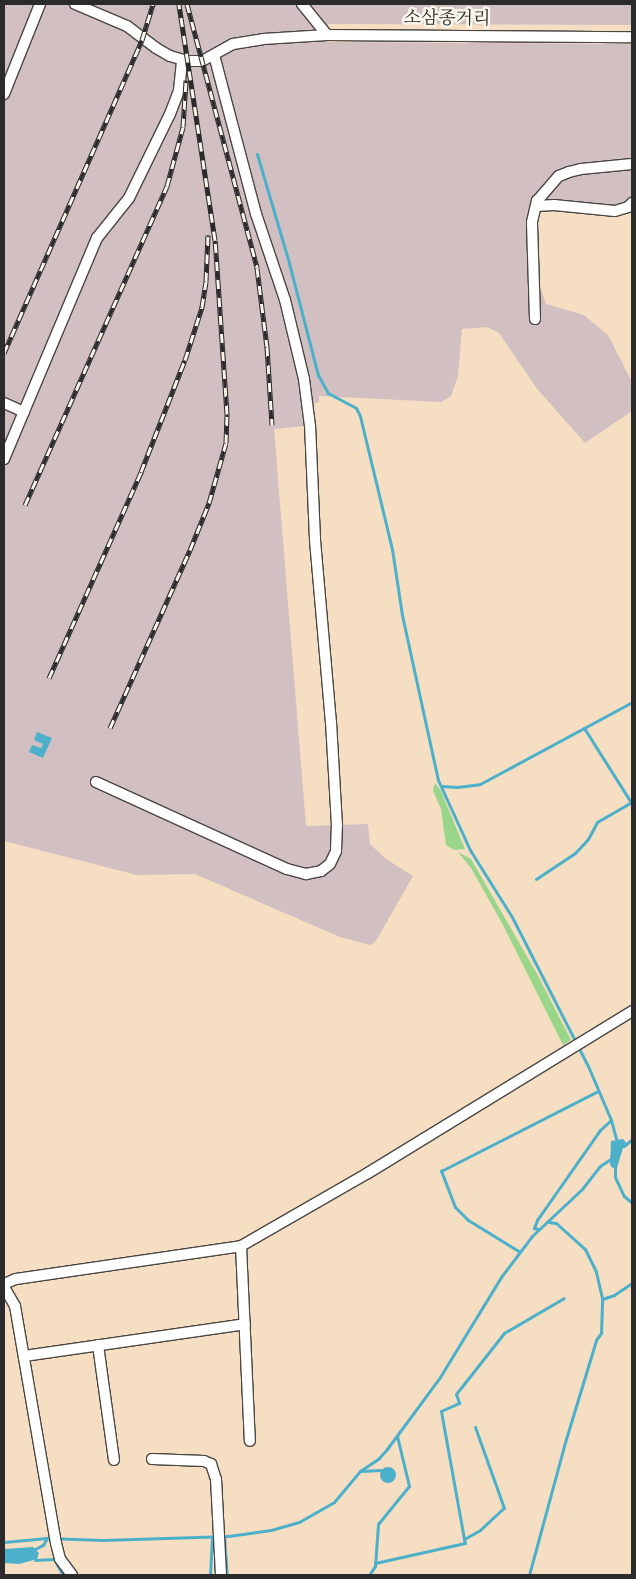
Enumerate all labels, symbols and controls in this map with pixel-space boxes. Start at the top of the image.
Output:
street label: 소삼종거리 [403,7,491,31]

